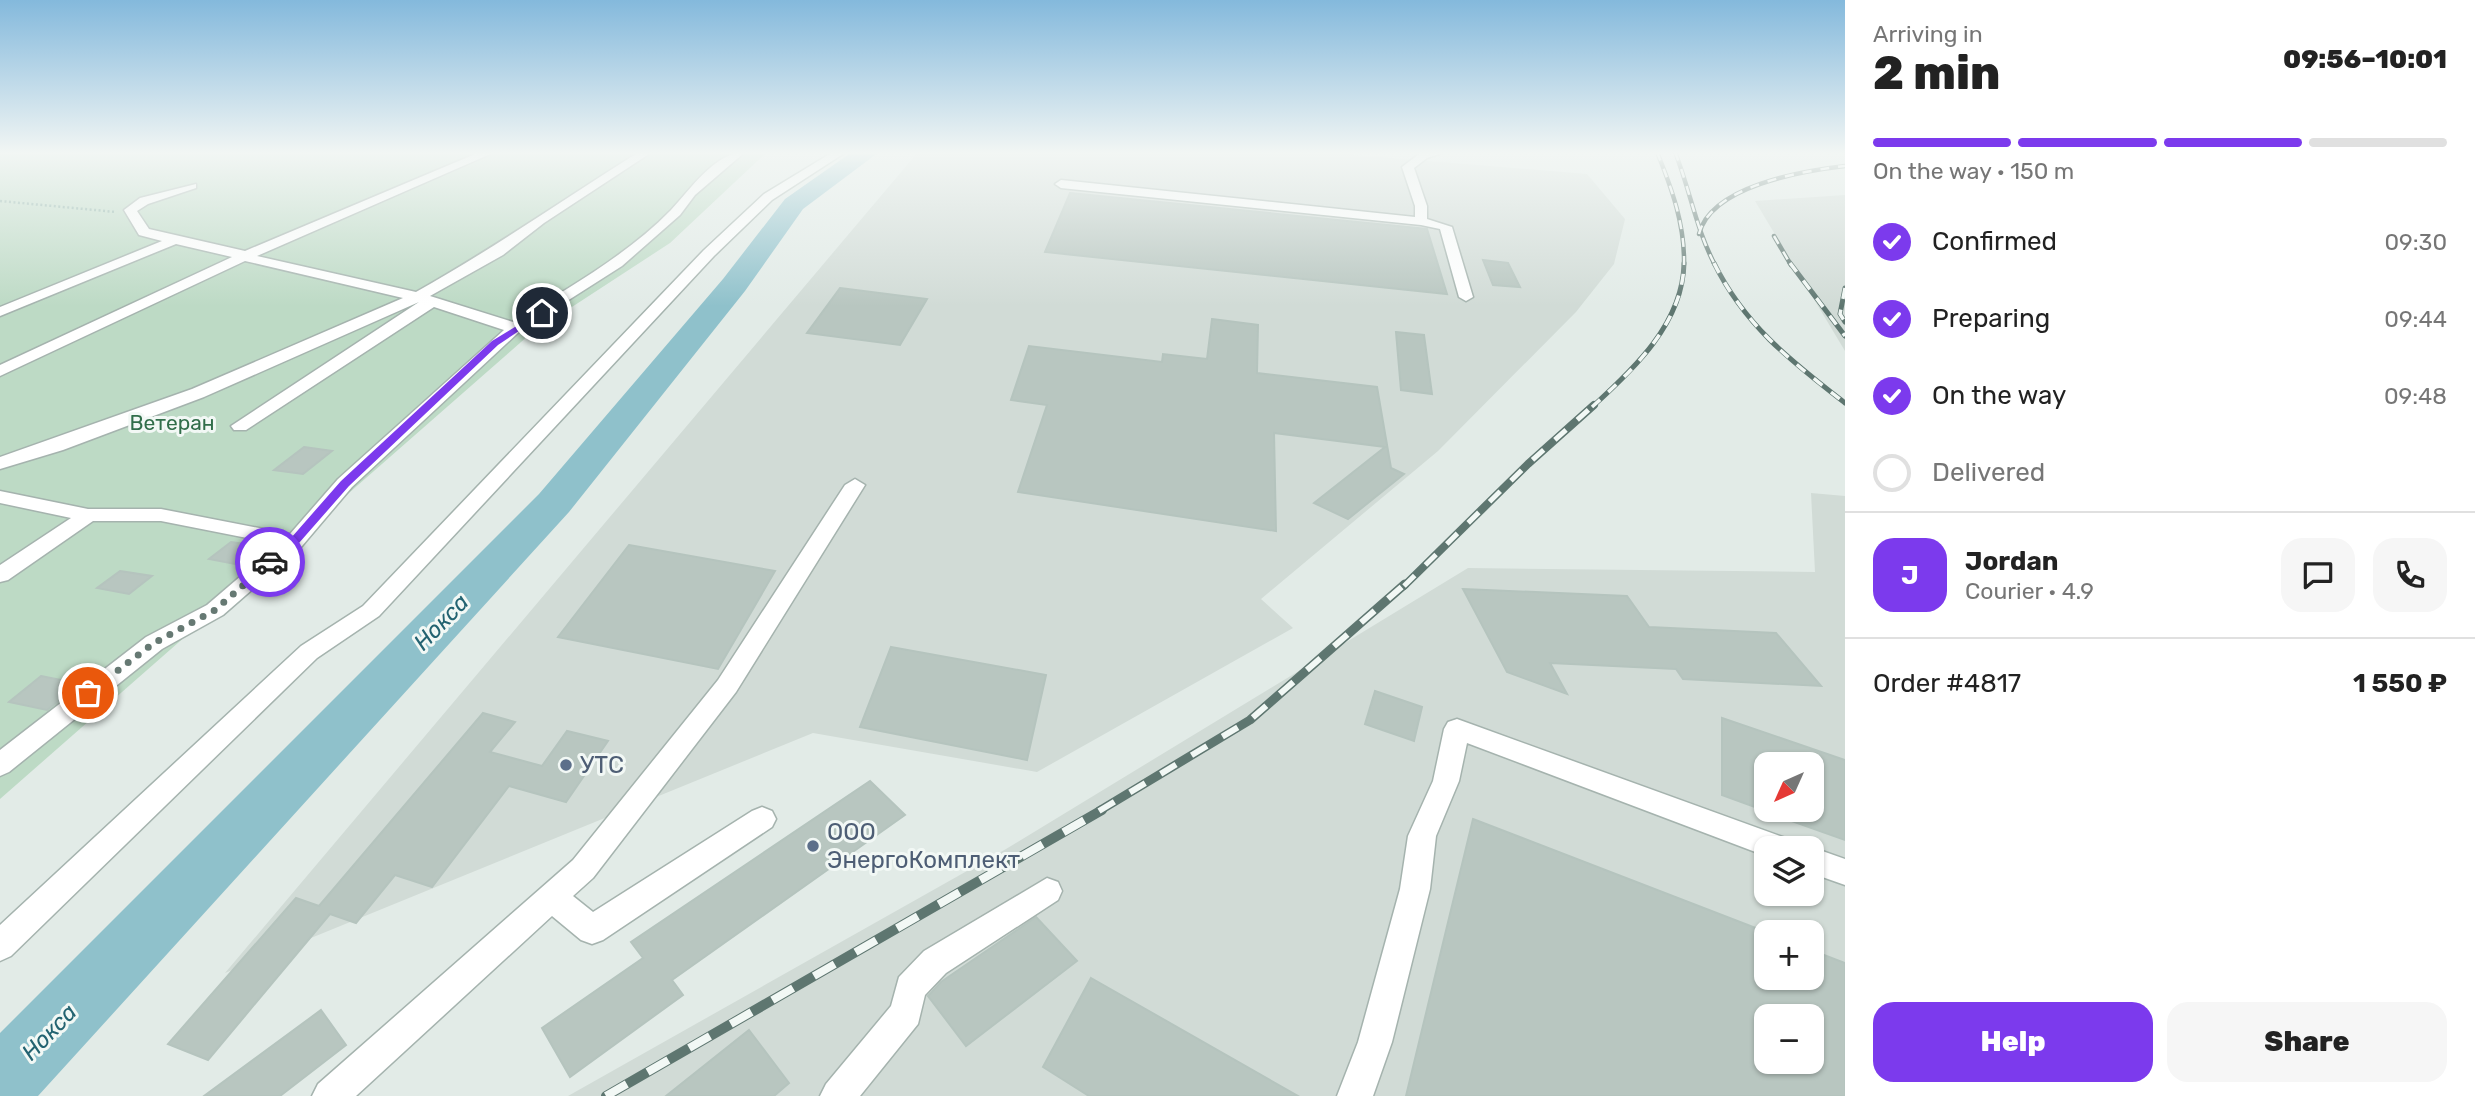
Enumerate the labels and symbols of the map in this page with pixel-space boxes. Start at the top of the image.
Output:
pin [512,283,572,343]
park label: Ветеран [129,410,215,435]
courier [235,527,305,597]
water label: Нокса [408,588,474,656]
pin [58,663,118,723]
place label: УТС [580,751,624,779]
north arrow [1754,752,1824,822]
marker: УТС [558,757,574,773]
place label: ООО ЭнергоКомплект [827,818,1020,874]
marker: ООО ЭнергоКомплект [805,838,821,854]
water label: Нокса [16,998,82,1066]

